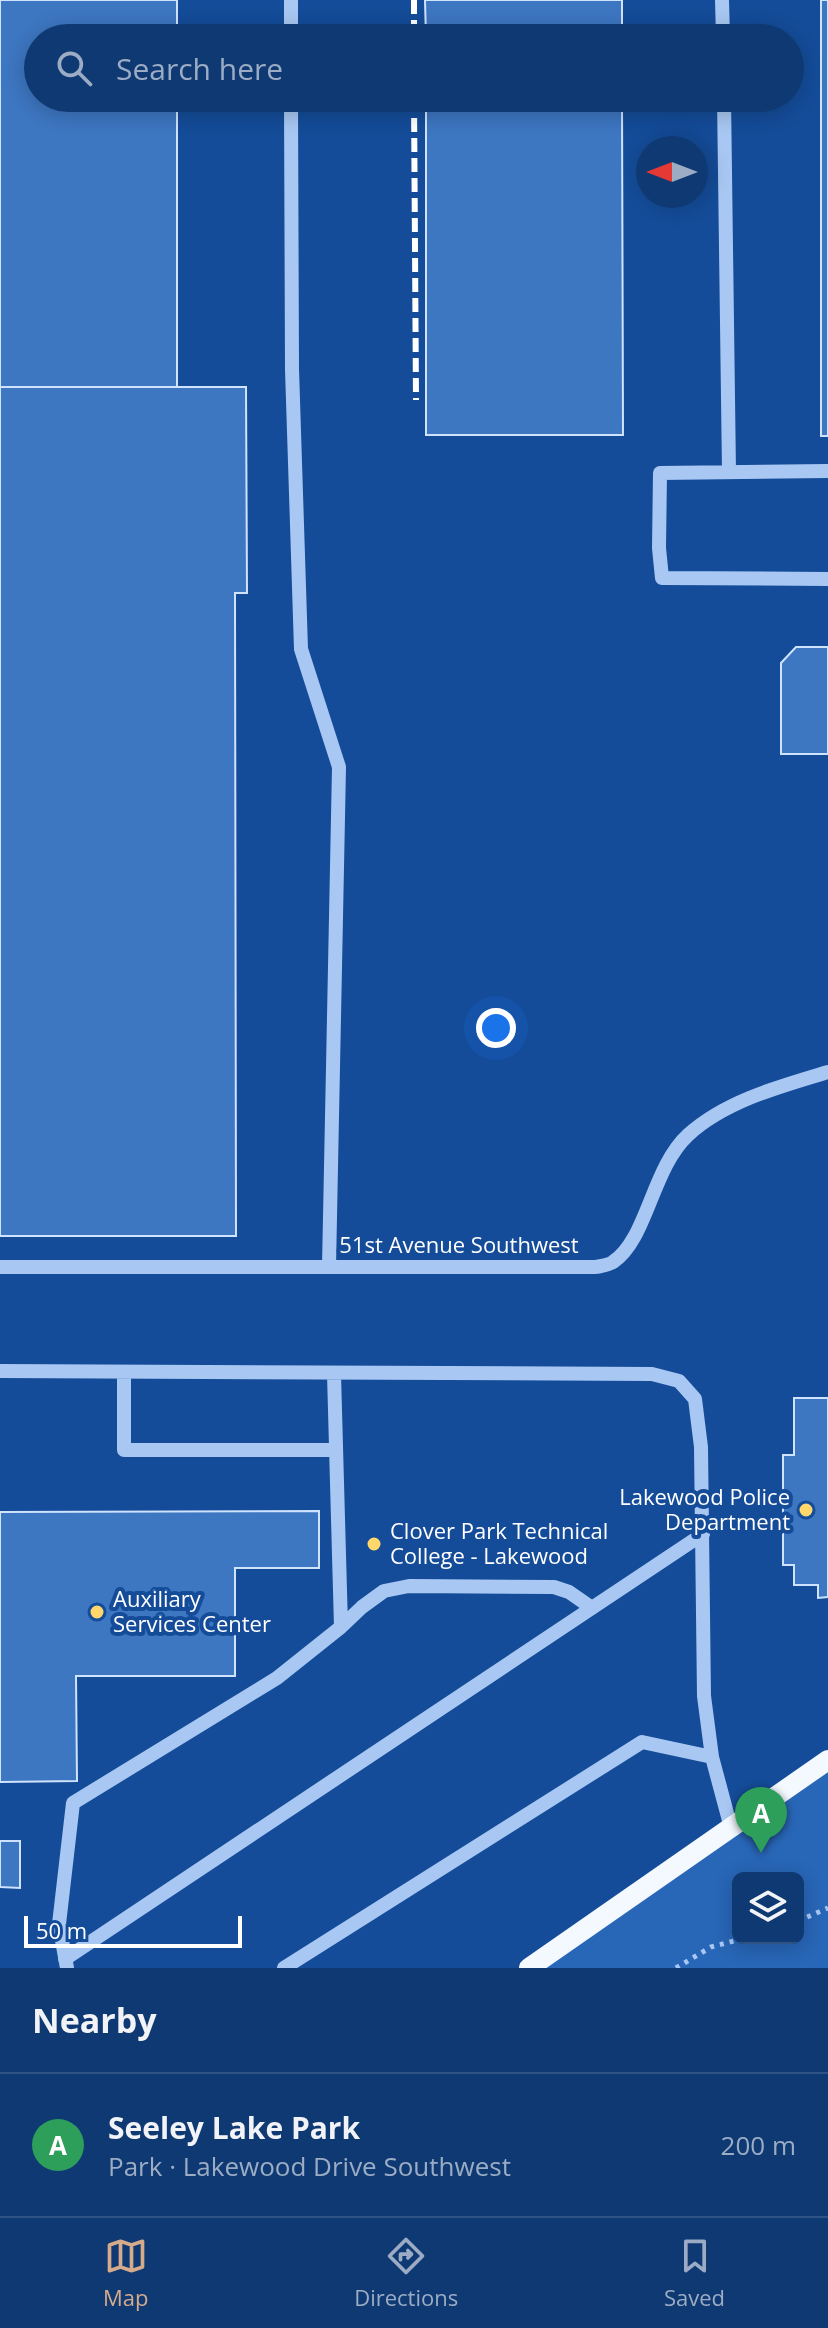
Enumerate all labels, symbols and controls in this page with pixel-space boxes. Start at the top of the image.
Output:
search box [24,24,804,112]
icon: search [52,46,96,90]
text: Search here [116,48,283,89]
north arrow [636,136,708,208]
your location [476,1008,516,1048]
street label: 51st Avenue Southwest [339,1229,579,1259]
place label: Lakewood Police Department [619,1481,790,1536]
marker: Lakewood Police Department [797,1501,815,1519]
place label: Clover Park Technical College - Lakewood [390,1515,608,1570]
marker: Clover Park Technical College - Lakewood [365,1535,383,1553]
place label: Auxiliary Services Center [113,1583,271,1638]
marker: Auxiliary Services Center [88,1603,106,1621]
pin: A [735,1787,787,1853]
map controls [732,1872,804,1944]
button: layers [732,1872,804,1944]
scale bar [24,1912,242,1948]
text: 50 m [36,1915,87,1945]
text: Nearby [32,1997,157,2043]
text: Seeley Lake Park [108,2107,360,2148]
text: A [49,2127,67,2163]
text: 200 m [721,2127,796,2163]
text: Park · Lakewood Drive Southwest [108,2148,511,2184]
tab: Map [103,2234,148,2312]
tab: Directions [354,2234,458,2312]
tab: Saved [664,2234,725,2312]

